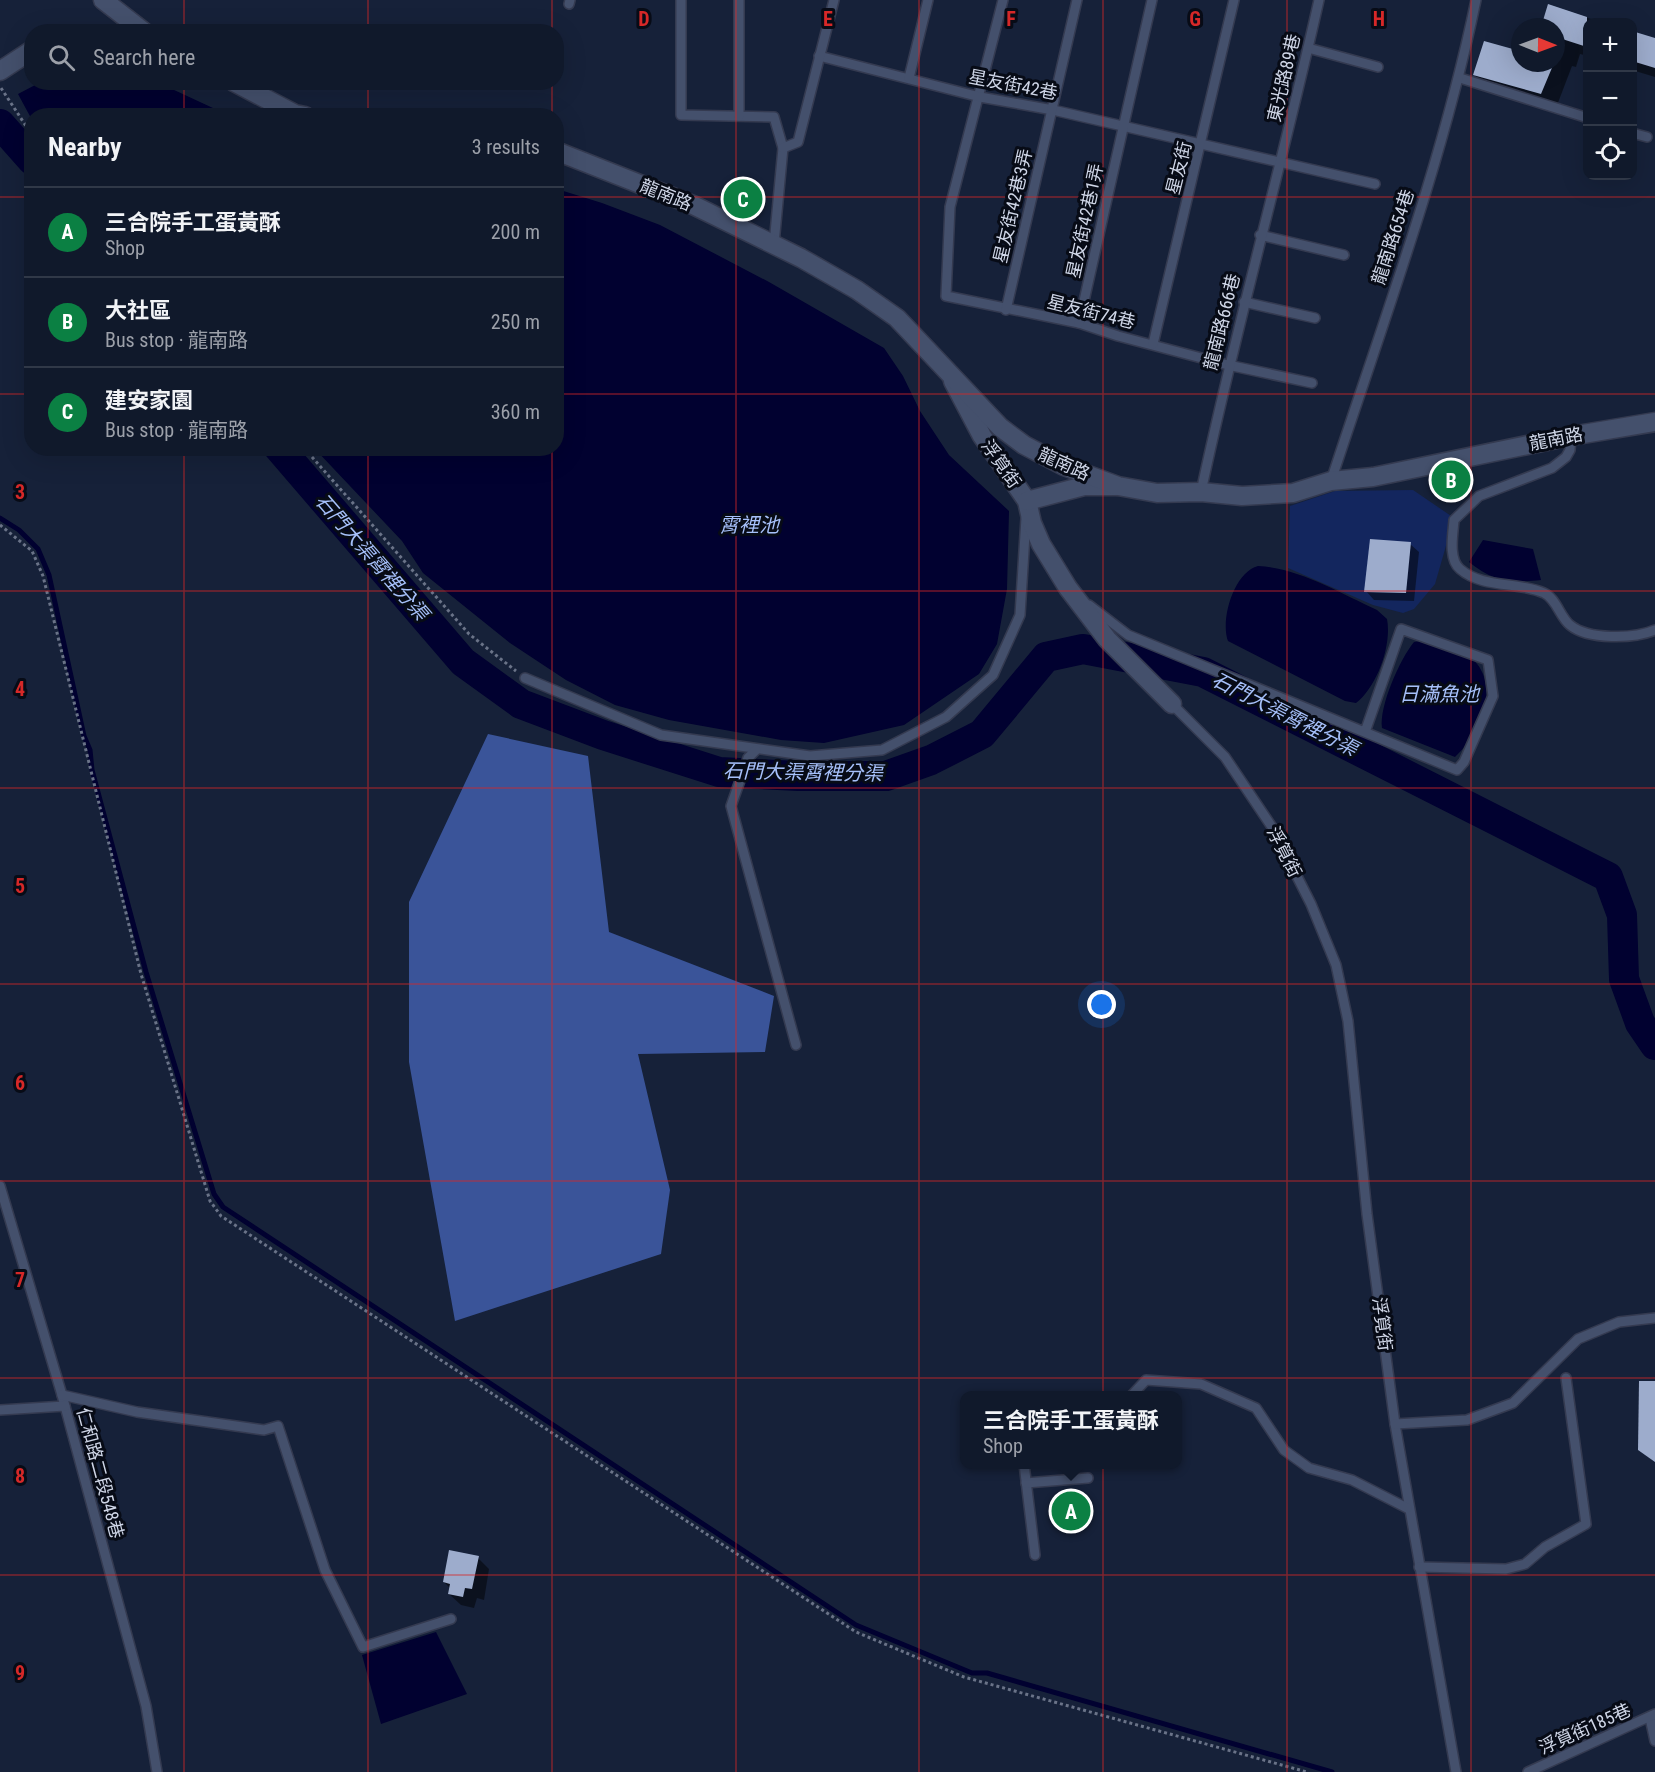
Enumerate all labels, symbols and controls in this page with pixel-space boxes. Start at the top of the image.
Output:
text: D [638,7,650,31]
text: E [823,7,833,31]
text: F [1006,7,1016,31]
text: G [1189,7,1201,31]
text: H [1373,7,1385,31]
north arrow [1511,18,1565,72]
map controls [1583,18,1637,180]
button: + [1583,18,1637,72]
search box [24,24,564,90]
street label: 東光路89巷 [1263,32,1304,124]
icon: search [45,41,78,74]
text: Search here [93,45,195,70]
street label: 星友街42巷 [967,66,1059,103]
button: − [1583,72,1637,126]
button: locate [1583,126,1637,180]
text: Nearby [48,132,122,162]
text: 3 results [472,135,540,159]
street label: 星友街 [1162,139,1195,197]
street label: 星友街42巷3弄 [989,147,1036,265]
street label: 星友街42巷1弄 [1062,162,1107,280]
street label: 龍南路 [637,175,695,214]
pin: C [724,176,762,222]
street label: 龍南路654巷 [1367,187,1418,287]
text: 三合院手工蛋黃酥 [105,210,281,235]
text: A [62,220,73,244]
text: 200 m [491,220,540,244]
text: Shop [105,236,145,260]
street label: 龍南路666巷 [1199,271,1244,372]
street label: 星友街74巷 [1045,290,1137,333]
text: 大社區 [105,298,171,323]
text: B [62,310,73,334]
text: 250 m [491,310,540,334]
text: Bus stop · 龍南路 [105,328,248,352]
text: 建安家園 [105,388,193,413]
text: C [62,400,73,424]
text: 360 m [491,400,540,424]
text: Bus stop · 龍南路 [105,418,248,442]
street label: 龍南路 [1527,423,1584,454]
street label: 浮筧街 [977,436,1025,492]
street label: 龍南路 [1035,443,1093,484]
pin: B [1432,458,1470,502]
text: 3 [15,480,25,504]
water label: 石門大渠霄裡分渠 [310,489,436,628]
water label: 霄裡池 [719,513,781,537]
water label: 石門大渠霄裡分渠 [1208,667,1364,762]
text: 4 [15,677,25,701]
water label: 日滿魚池 [1399,682,1481,706]
water label: 石門大渠霄裡分渠 [723,759,886,785]
street label: 浮筧街 [1263,823,1306,881]
text: 5 [15,874,25,898]
your location [1087,990,1116,1019]
text: 6 [15,1071,25,1095]
text: 7 [15,1268,25,1292]
street label: 浮筧街 [1369,1296,1396,1352]
popup [960,1391,1182,1469]
street label: 仁和路二段548巷 [73,1405,128,1541]
text: 三合院手工蛋黃酥 [983,1408,1159,1433]
text: Shop [983,1434,1023,1458]
text: 8 [15,1464,25,1488]
pin: A [1052,1488,1090,1534]
text: 9 [15,1661,25,1685]
street label: 浮筧街185巷 [1535,1699,1634,1758]

